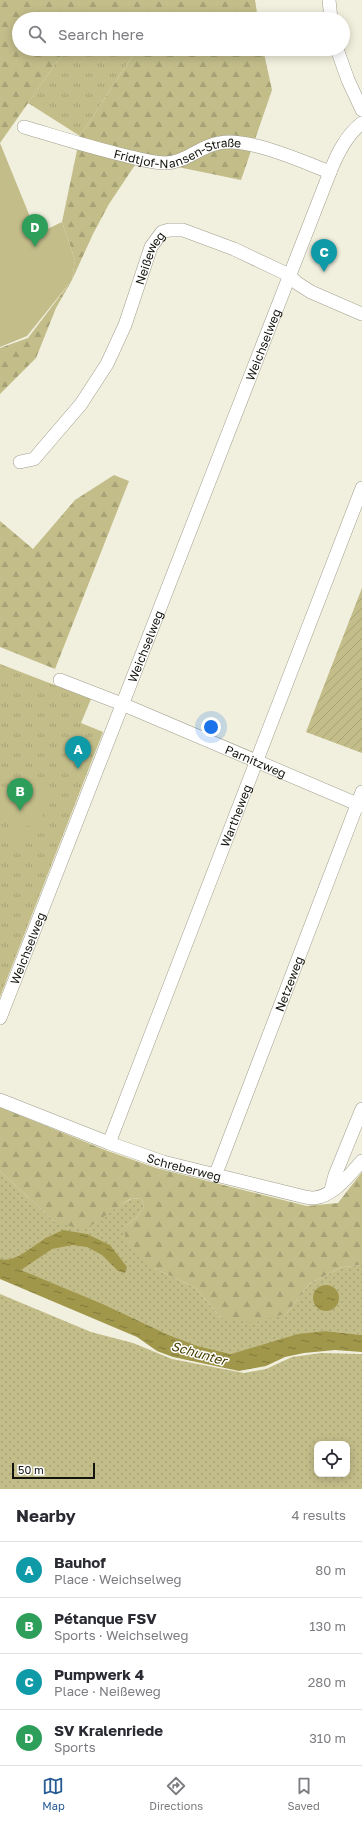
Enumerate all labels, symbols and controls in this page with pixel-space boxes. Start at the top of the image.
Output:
search box [12,12,350,56]
icon: search [26,23,48,45]
text: Search here [58,25,144,43]
street label: Fridtjof-Nansen-Straße [112,134,242,171]
pin: D [22,214,48,247]
street label: Neißeweg [132,228,168,286]
pin: C [311,239,337,272]
street label: Weichselweg [242,306,284,383]
street label: Weichselweg [124,608,166,685]
your location [201,717,221,737]
pin: A [65,736,91,769]
street label: Parnitzweg [223,741,289,781]
pin: B [7,778,33,811]
street label: Wartheweg [217,782,254,849]
street label: Weichselweg [6,910,48,986]
street label: Netzeweg [271,954,306,1013]
street label: Schreberweg [145,1149,223,1184]
water label: Schunter [169,1337,230,1369]
map controls [314,1441,350,1477]
button: locate [314,1441,350,1477]
scale bar [12,1461,95,1480]
text: 50 m [18,1463,44,1476]
text: Nearby [16,1505,76,1526]
text: 4 results [292,1507,346,1523]
text: Bauhof [54,1553,106,1571]
text: A [24,1562,34,1578]
text: 80 m [315,1562,346,1578]
text: Place · Weichselweg [54,1571,182,1587]
text: Pétanque FSV [54,1609,157,1627]
text: B [24,1618,34,1634]
text: 130 m [309,1618,346,1634]
text: Sports · Weichselweg [54,1627,188,1643]
text: Pumpwerk 4 [54,1665,144,1683]
text: C [24,1674,34,1690]
text: 280 m [308,1674,346,1690]
text: Place · Neißeweg [54,1683,161,1699]
text: SV Kralenriede [54,1721,163,1739]
text: D [24,1730,34,1746]
text: 310 m [309,1730,346,1746]
text: Sports [54,1739,96,1755]
tab: Map [42,1775,65,1812]
tab: Directions [149,1775,203,1812]
tab: Saved [288,1775,320,1812]

